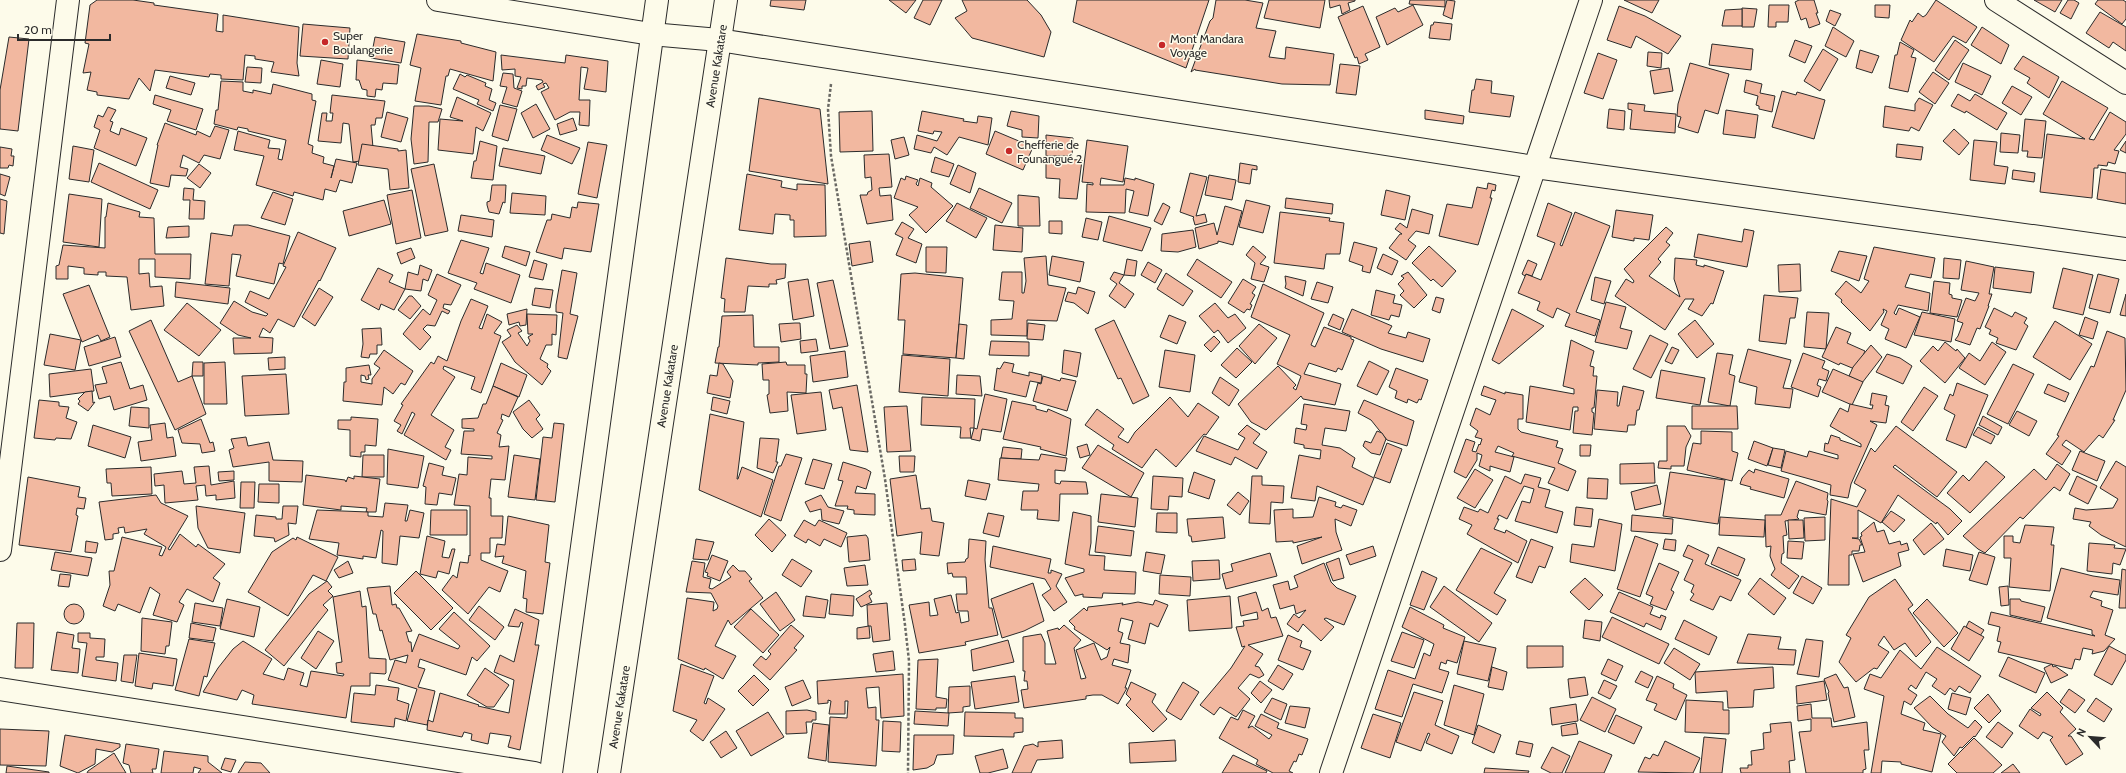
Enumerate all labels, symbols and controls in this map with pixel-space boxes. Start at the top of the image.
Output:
scale bar [18,16,110,42]
text: 20 m [24,22,52,37]
street label: Avenue Kakatare [702,23,730,109]
place label: Super Boulangerie [333,28,393,57]
place label: Mont Mandara Voyage [1170,31,1244,60]
marker: Super Boulangerie [320,37,330,47]
marker: Mont Mandara Voyage [1157,40,1167,50]
place label: Chefferie de Founangué 2 [1017,137,1082,166]
marker: Chefferie de Founangué 2 [1004,146,1014,156]
street label: Avenue Kakatare [653,343,681,429]
street label: Avenue Kakatare [605,664,633,750]
north arrow [2070,717,2110,757]
text: N [2073,726,2089,739]

